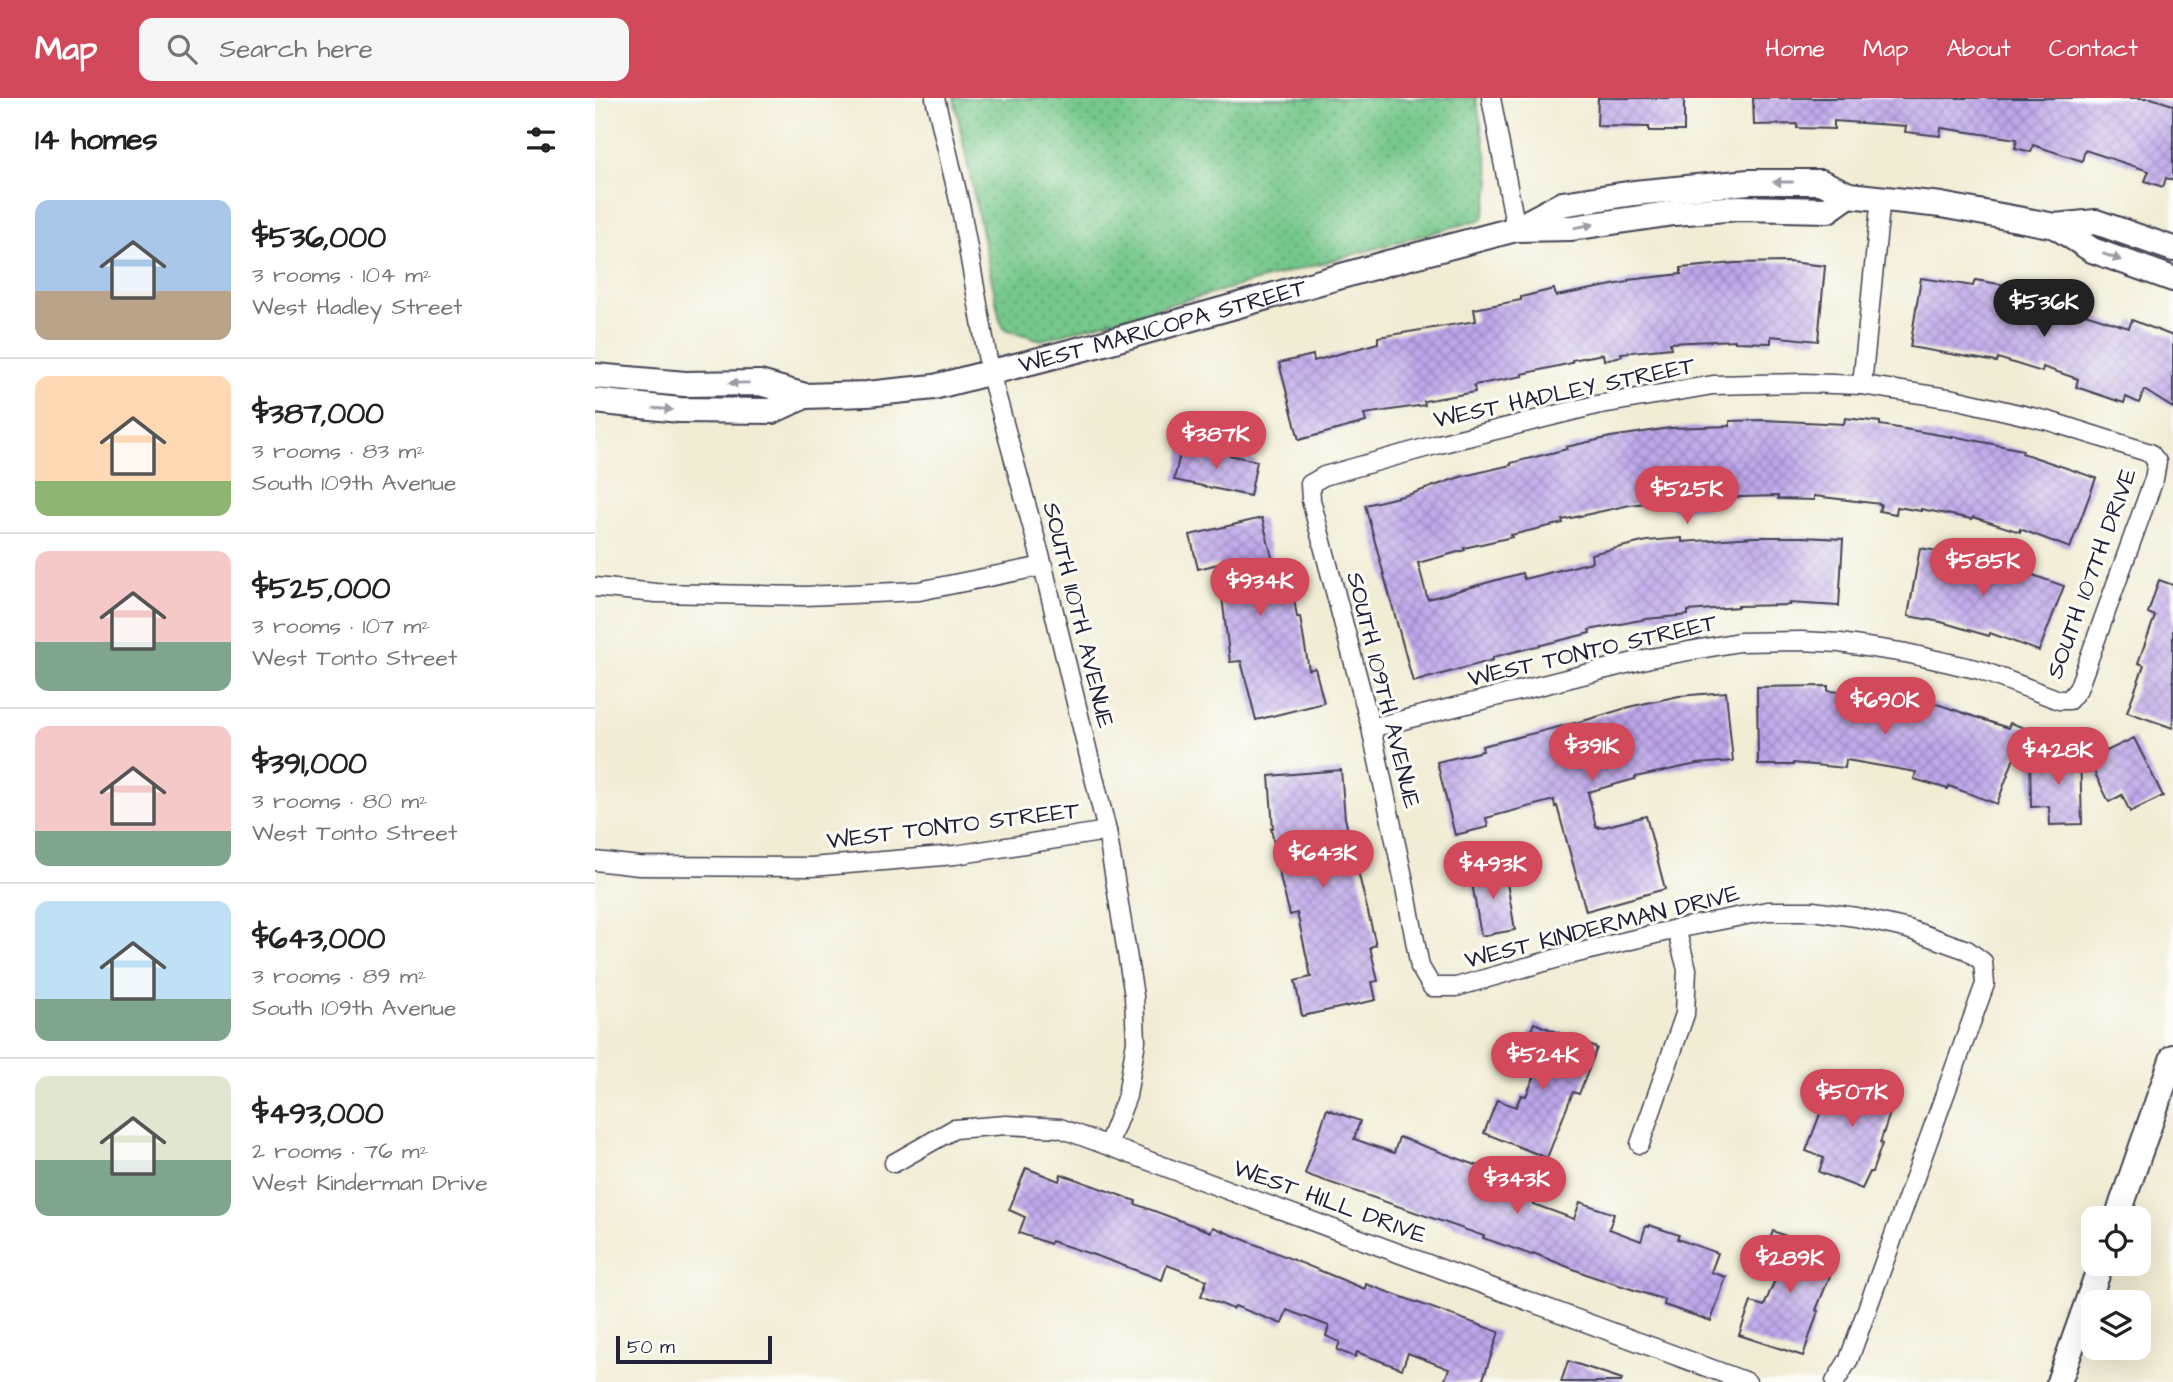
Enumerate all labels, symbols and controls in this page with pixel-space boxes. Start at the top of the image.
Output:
search box [139,18,629,81]
text: Map [35,26,97,72]
icon: search [163,30,201,68]
text: Search here [219,31,373,67]
text: Home [1765,32,1825,66]
text: Map [1863,32,1908,66]
text: About [1946,32,2011,66]
text: Contact [2049,32,2138,66]
text: 14 homes [35,119,158,161]
icon: filters [522,121,560,159]
one-way arrow [1772,176,1794,188]
text: $536,000 [252,217,386,259]
one-way arrow [1573,220,1595,231]
icon: home [91,228,175,312]
one-way arrow [2101,252,2122,263]
text: 3 rooms · 104 m² [252,259,431,291]
street label: WEST MARICOPA STREET [1015,271,1310,382]
pin: $536K [1995,280,2093,339]
text: $536K [2009,286,2079,318]
text: West Hadley Street [252,291,462,323]
street label: WEST HADLEY STREET [1430,349,1698,437]
one-way arrow [727,377,749,389]
text: $387,000 [252,393,384,435]
icon: home [91,404,175,488]
one-way arrow [652,404,674,415]
pin: $387K [1167,412,1265,471]
text: $387K [1182,418,1250,450]
text: 3 rooms · 83 m² [252,435,425,467]
street label: SOUTH 107TH DRIVE [2038,463,2146,683]
pin: $525K [1638,466,1736,526]
text: South 109th Avenue [252,467,456,499]
text: $525K [1651,473,1723,505]
street label: SOUTH 110TH AVENUE [1033,499,1123,732]
pin: $585K [1934,538,2032,598]
text: $585K [1946,545,2020,577]
pin: $934K [1211,559,1309,618]
text: $934K [1226,565,1294,597]
text: $525,000 [252,568,390,610]
street label: SOUTH 109TH AVENUE [1337,569,1429,812]
icon: home [91,579,175,663]
street label: WEST TONTO STREET [1464,606,1720,696]
text: 3 rooms · 107 m² [252,610,430,642]
text: West Tonto Street [252,642,457,674]
pin: $690K [1836,678,1934,737]
text: $690K [1851,684,1919,716]
pin: $391K [1543,724,1641,783]
pin: $428K [2009,728,2107,787]
text: $391K [1565,730,1619,762]
text: $428K [2023,734,2093,766]
text: $391,000 [252,743,367,785]
icon: home [91,754,175,838]
text: 3 rooms · 80 m² [252,785,428,817]
street label: WEST TONTO STREET [825,794,1081,858]
text: West Tonto Street [252,817,457,849]
pin: $643K [1274,830,1372,890]
text: $643K [1289,837,1357,869]
pin: $493K [1444,842,1542,901]
text: $493K [1459,848,1527,880]
street label: WEST KINDERMAN DRIVE [1461,876,1743,978]
text: $643,000 [252,918,385,960]
icon: home [91,929,175,1013]
text: 3 rooms · 89 m² [252,960,426,992]
text: South 109th Avenue [252,992,456,1024]
pin: $524K [1494,1032,1592,1092]
text: $524K [1507,1039,1579,1071]
pin: $507K [1803,1070,1901,1129]
text: $507K [1816,1076,1888,1108]
text: $493,000 [252,1093,384,1135]
icon: home [91,1104,175,1188]
text: 2 rooms · 76 m² [252,1135,428,1167]
street label: WEST HILL DRIVE [1228,1151,1431,1253]
pin: $343K [1468,1156,1566,1216]
text: $343K [1484,1163,1550,1195]
text: West Kinderman Drive [252,1167,488,1199]
map controls [2081,1206,2151,1360]
button: locate [2081,1206,2151,1276]
pin: $289K [1741,1236,1839,1295]
text: $289K [1756,1242,1824,1274]
button: layers [2081,1290,2151,1360]
scale bar [616,1333,772,1365]
text: 50 m [627,1334,675,1361]

